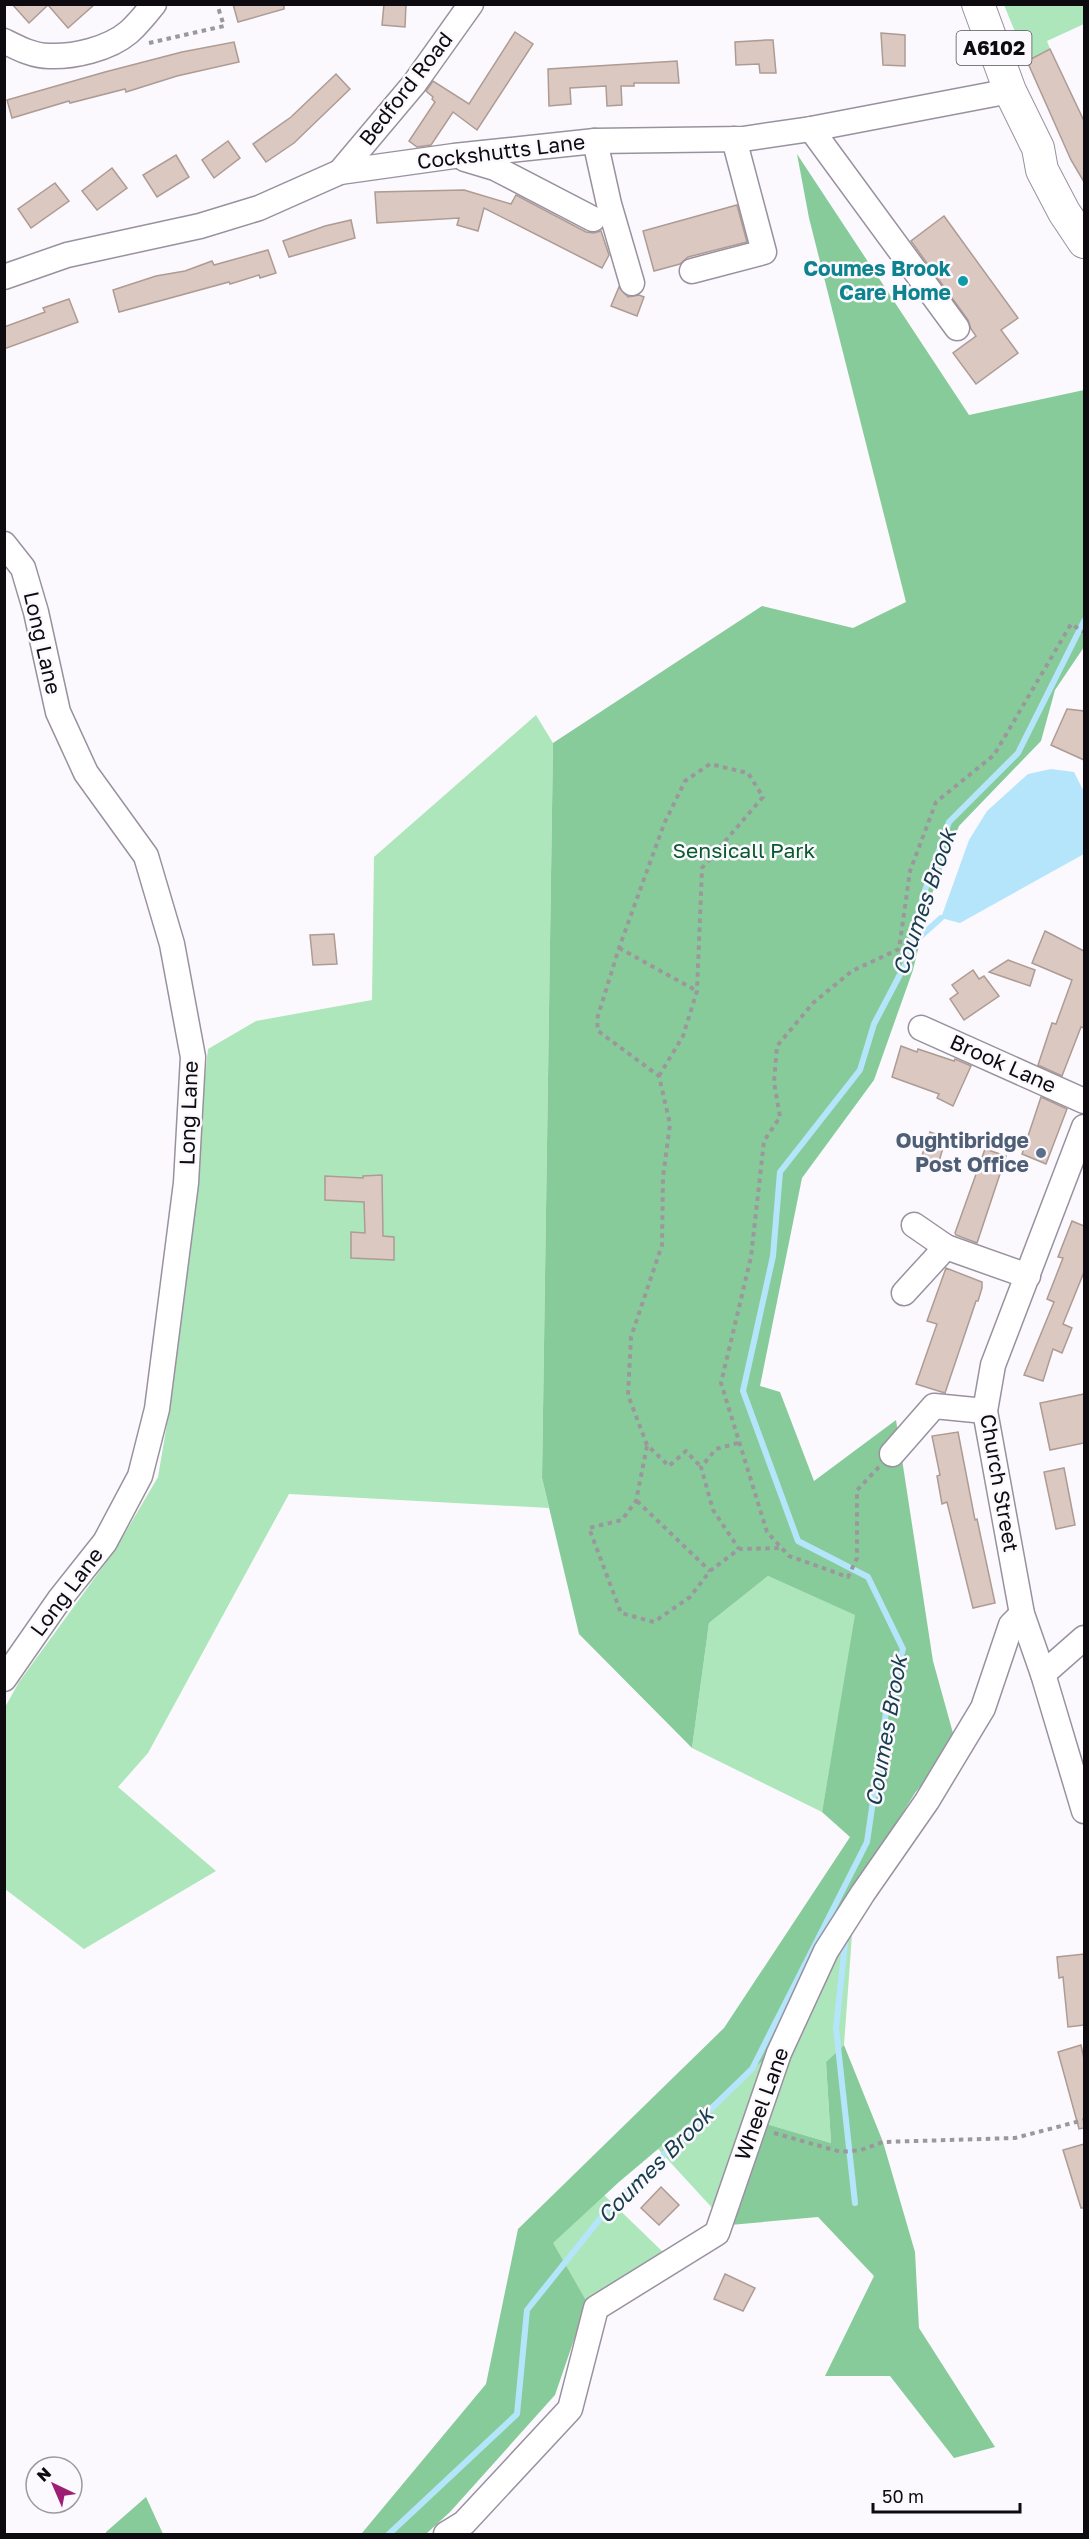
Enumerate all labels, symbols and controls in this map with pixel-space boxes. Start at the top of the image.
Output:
street label: Bedford Road [353,26,458,150]
road number: A6102 [956,31,1032,65]
street label: Cockshutts Lane [415,128,586,174]
place label: Coumes Brook Care Home [803,255,951,305]
marker: Coumes Brook Care Home [956,274,970,288]
street label: Long Lane [19,589,67,697]
water label: Coumes Brook [886,823,962,978]
park label: Sensicall Park [673,837,816,863]
street label: Brook Lane [946,1028,1061,1098]
street label: Long Lane [173,1060,203,1166]
place label: Oughtibridge Post Office [895,1127,1029,1177]
marker: Oughtibridge Post Office [1034,1146,1048,1160]
street label: Church Street [975,1412,1025,1554]
street label: Long Lane [24,1542,108,1641]
water label: Coumes Brook [859,1651,913,1808]
street label: Wheel Lane [729,2044,794,2164]
water label: Coumes Brook [591,2099,720,2228]
north arrow [24,2455,84,2515]
text: N [32,2463,55,2486]
scale bar [873,2476,1020,2514]
text: 50 m [882,2485,924,2507]

